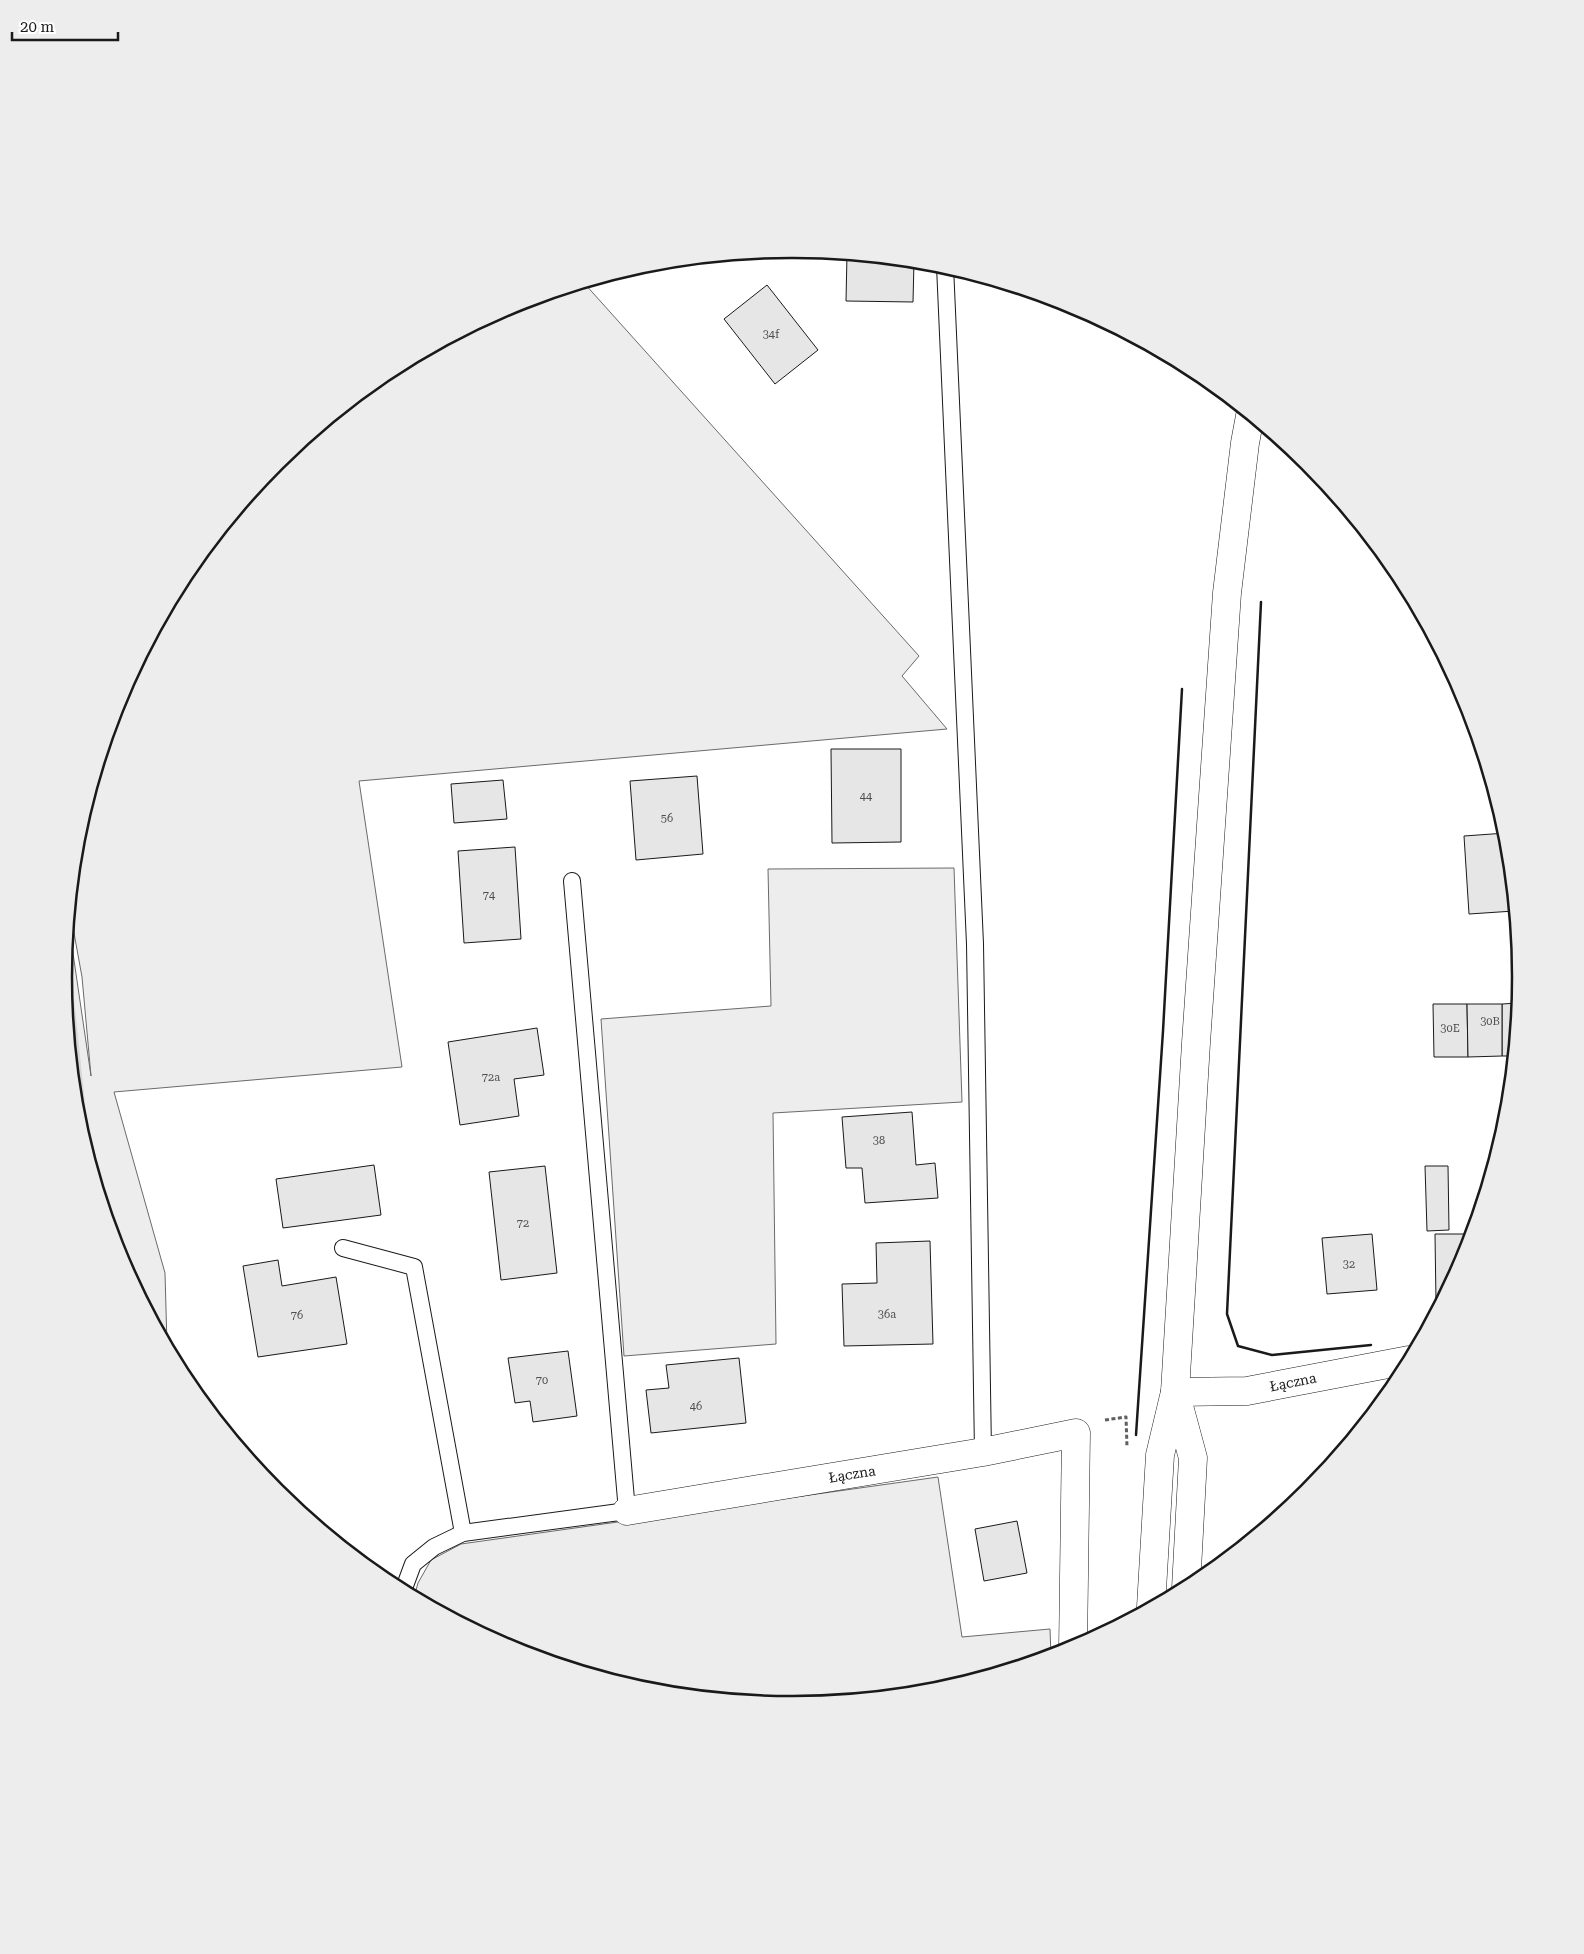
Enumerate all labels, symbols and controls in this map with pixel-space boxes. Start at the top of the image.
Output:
scale bar [12,10,119,42]
text: 20 m [20,18,55,36]
house number: 34f [763,328,780,341]
house number: 44 [860,790,873,803]
house number: 56 [661,812,673,825]
house number: 74 [483,889,496,902]
house number: 30B [1480,1015,1500,1028]
house number: 30E [1440,1022,1460,1035]
house number: 72a [482,1071,500,1084]
house number: 38 [873,1134,885,1147]
house number: 72 [517,1217,529,1230]
house number: 32 [1343,1258,1355,1271]
house number: 36a [878,1308,896,1321]
house number: 76 [291,1309,303,1322]
street label: Łączna [1268,1370,1318,1394]
house number: 70 [536,1374,548,1387]
house number: 46 [690,1400,702,1413]
street label: Łączna [827,1462,877,1486]

